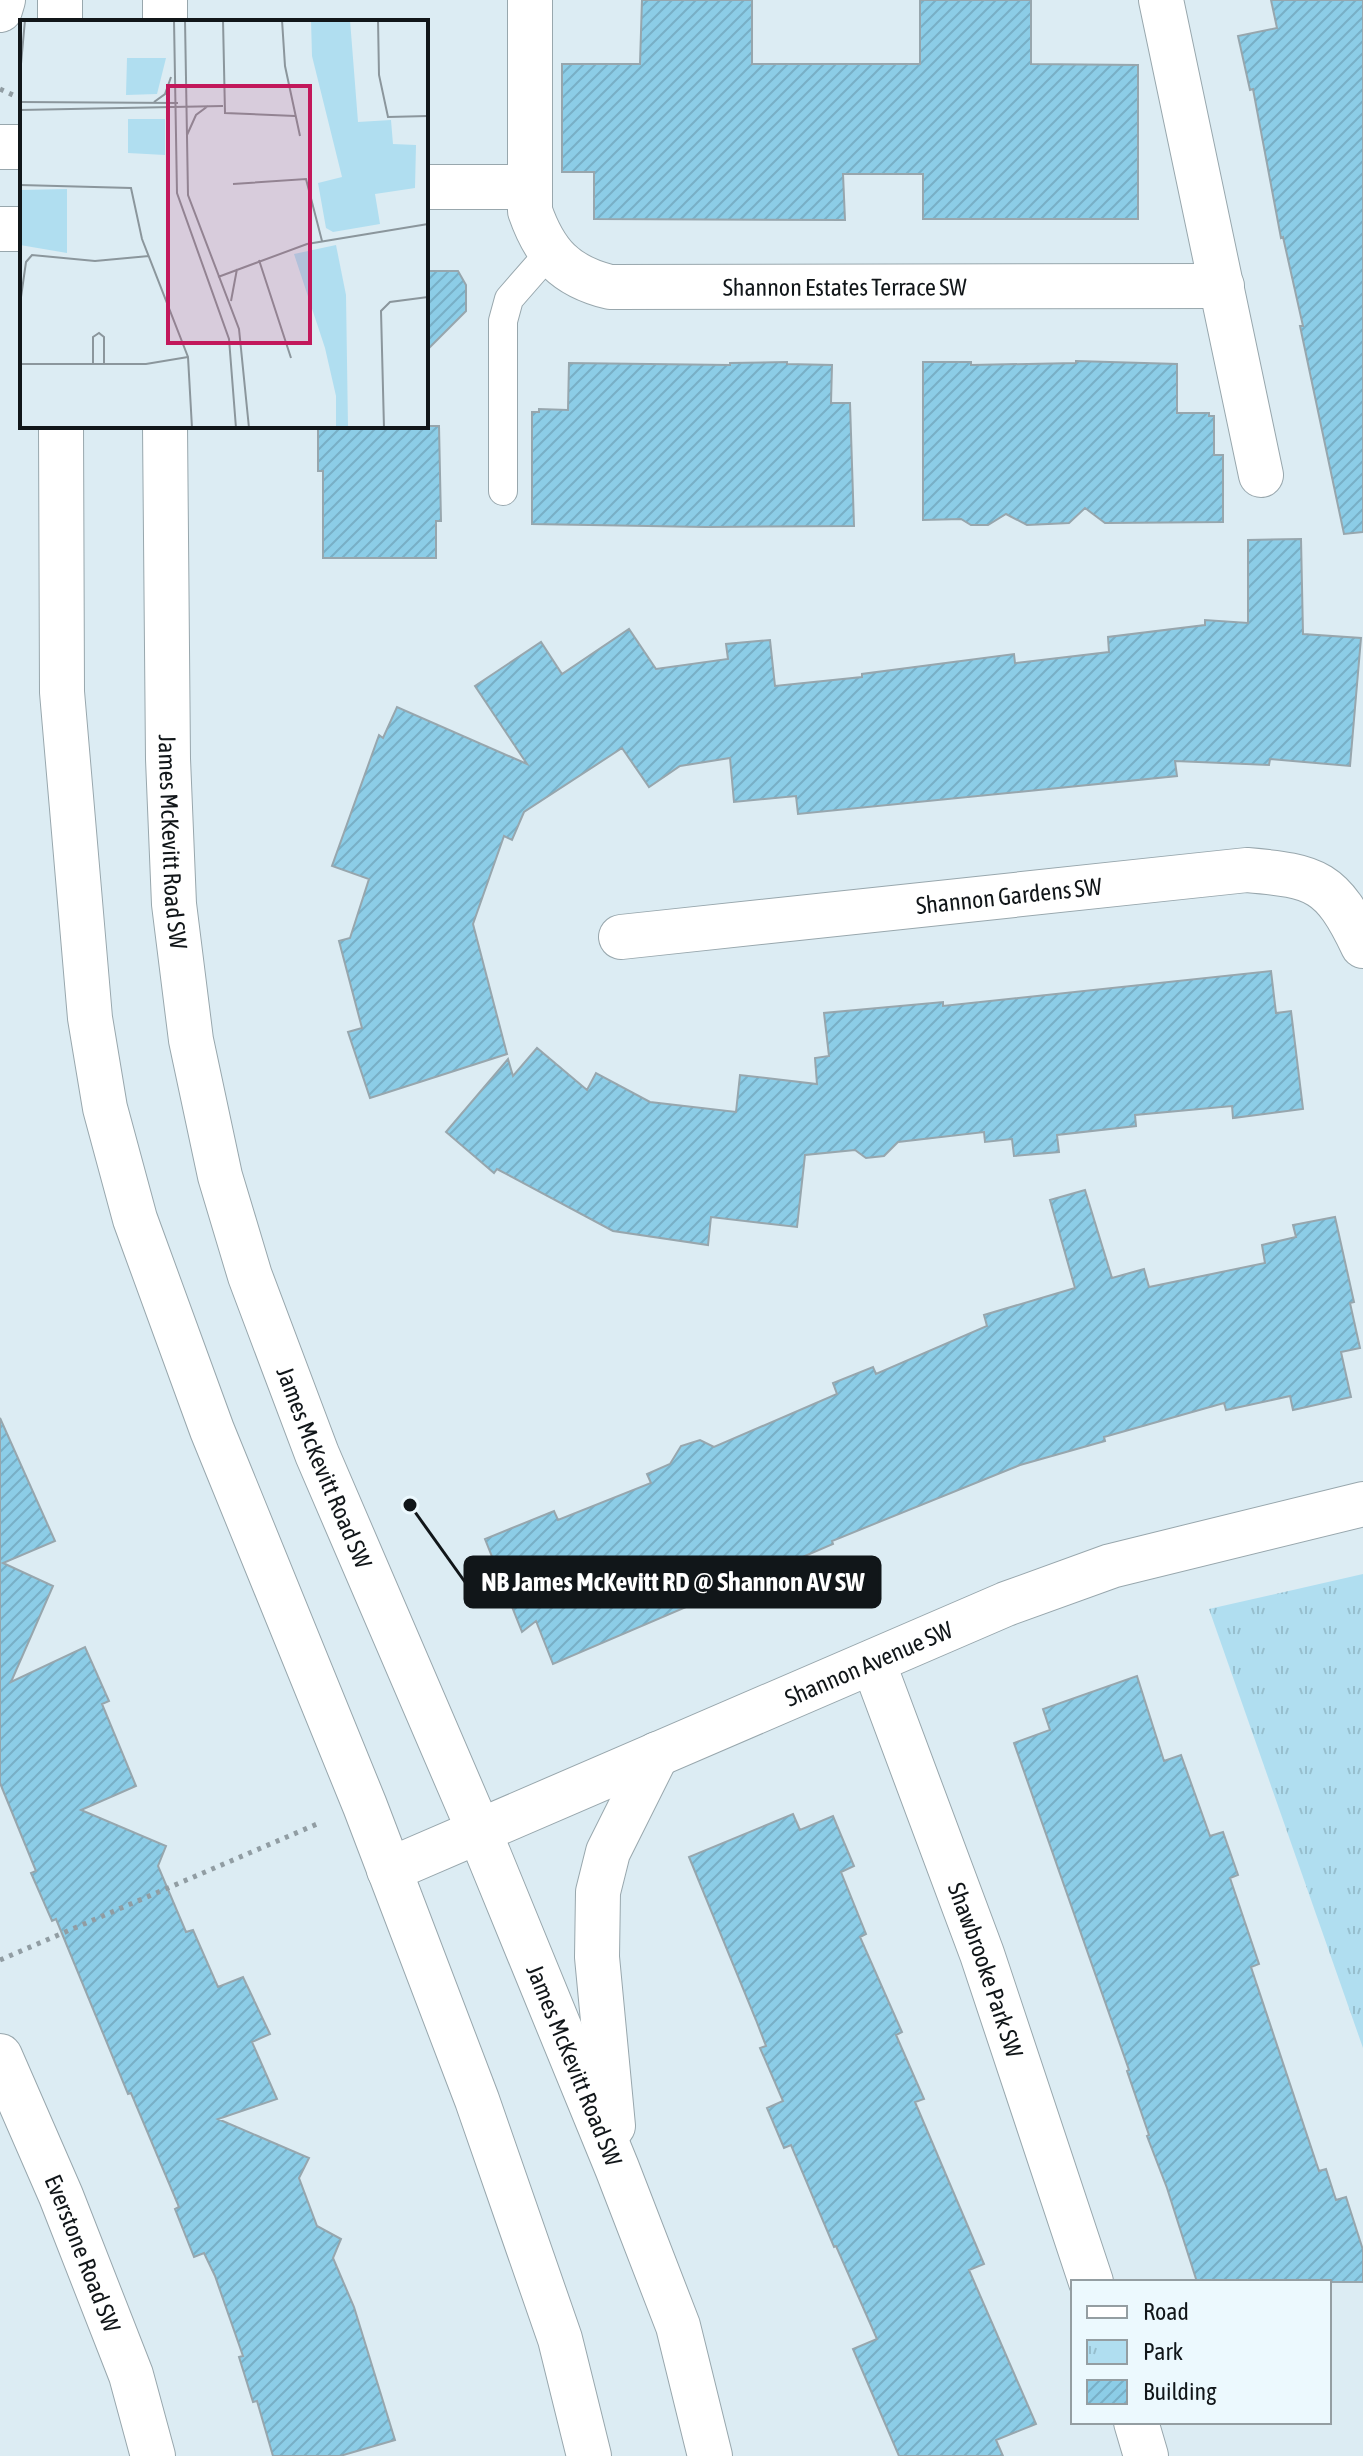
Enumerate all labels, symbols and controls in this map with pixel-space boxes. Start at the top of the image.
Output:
inset map [20,20,428,428]
street label: Shannon Estates Terrace SW [723,273,967,300]
street label: James McKevitt Road SW [154,734,193,951]
street label: Shannon Gardens SW [915,872,1104,919]
street label: James McKevitt Road SW [272,1363,378,1573]
callout: NB James McKevitt RD @ Shannon AV SW [465,1557,880,1607]
text: NB James McKevitt RD @ Shannon AV SW [481,1567,865,1597]
street label: Shannon Avenue SW [781,1615,957,1711]
street label: Shawbrooke Park SW [943,1879,1029,2061]
street label: James McKevitt Road SW [522,1960,628,2170]
street label: Everstone Road SW [40,2170,126,2336]
legend [1071,2280,1331,2424]
text: Road [1143,2298,1189,2325]
text: Park [1143,2338,1184,2365]
text: Building [1143,2378,1217,2405]

